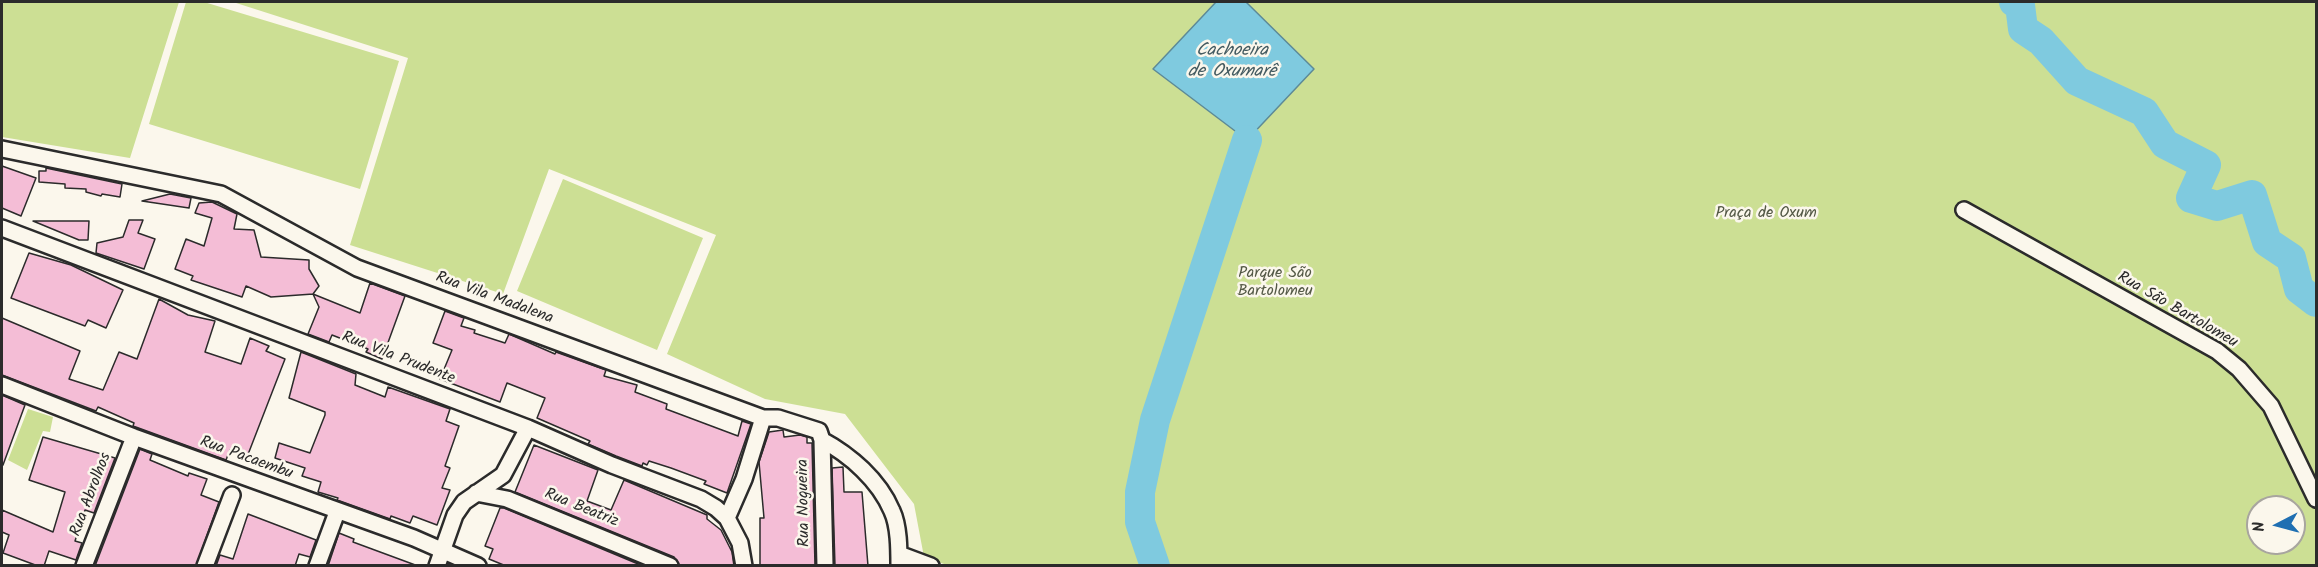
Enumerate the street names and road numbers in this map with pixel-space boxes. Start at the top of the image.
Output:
street label: Rua Vila Madalena [433,269,555,329]
street label: Rua São Bartolomeu [2113,269,2241,353]
street label: Rua Vila Prudente [339,329,457,389]
street label: Rua Pacaembu [197,433,295,485]
street label: Rua Abrolhos [67,450,117,540]
street label: Rua Nogueira [795,459,815,547]
street label: Rua Beatriz [541,485,621,533]

